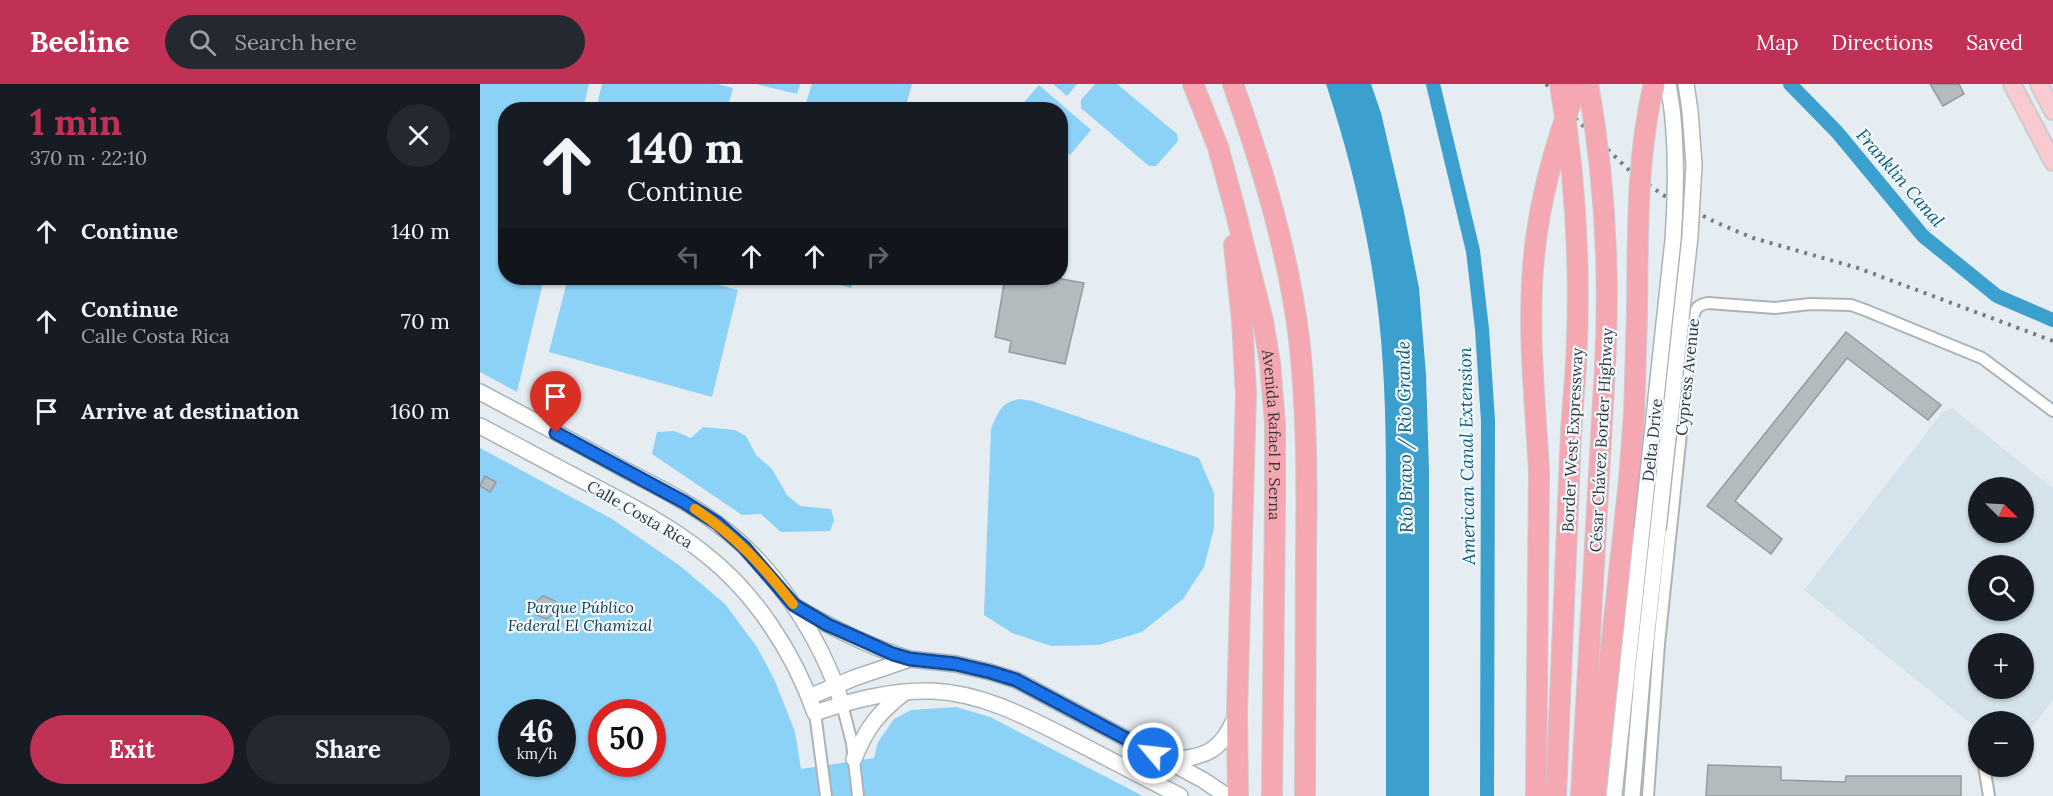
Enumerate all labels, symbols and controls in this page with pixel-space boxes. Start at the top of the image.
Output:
search box [165,15,585,69]
text: Beeline [30,24,129,60]
icon: search [186,26,219,59]
text: Search here [234,28,357,56]
text: Map [1756,29,1799,56]
text: Directions [1832,29,1933,56]
text: Saved [1966,29,2023,56]
text: 1 min [30,99,122,145]
button: close [387,104,450,167]
text: 140 m [627,121,743,175]
water label: Franklin Canal [1851,124,1949,232]
icon: ahead [528,126,606,204]
text: 370 m · 22:10 [30,145,147,170]
text: Continue [627,174,743,208]
icon: ahead [30,215,63,248]
text: Continue [81,217,178,245]
text: 140 m [391,217,450,245]
icon: left [672,240,705,273]
icon: ahead [735,240,768,273]
icon: ahead [798,240,831,273]
icon: right [861,240,894,273]
text: Continue [81,295,178,323]
icon: ahead [30,305,63,338]
text: 70 m [401,307,450,335]
street label: Cypress Avenue [1671,317,1703,437]
text: Calle Costa Rica [81,323,230,348]
street label: César Chávez Border Highway [1585,327,1617,553]
water label: Río Bravo / Rio Grande [1391,341,1418,533]
street label: Avenida Rafael P. Serna [1258,347,1285,520]
water label: American Canal Extension [1453,347,1480,566]
street label: Border West Expressway [1557,347,1587,533]
pin [530,371,581,433]
icon: arrive [539,380,572,413]
icon: arrive [30,395,63,428]
text: Arrive at destination [81,397,299,425]
text: 160 m [390,397,450,425]
street label: Delta Drive [1638,397,1666,483]
street label: Calle Costa Rica [584,476,696,552]
north arrow [1968,477,2034,543]
map controls [1968,477,2034,777]
button: search [1968,555,2034,621]
park label: Parque Público Federal El Chamizal [508,597,653,635]
button: + [1968,633,2034,699]
speed limit sign: 50 [588,699,666,777]
button: − [1968,711,2034,777]
text: 46 [520,712,554,750]
button: Exit [30,715,234,784]
button: Share [246,715,450,784]
position arrow [1121,721,1185,785]
text: km/h [517,744,557,763]

